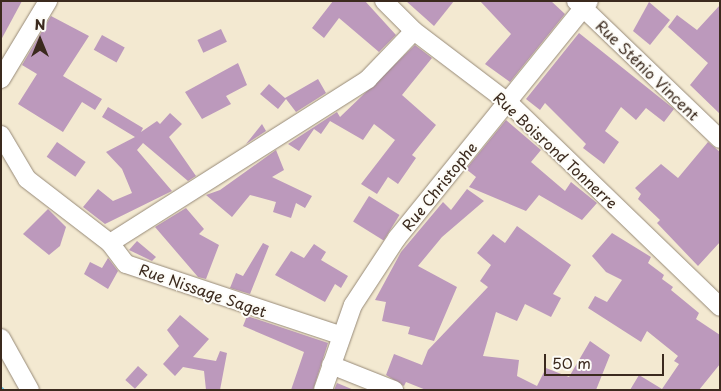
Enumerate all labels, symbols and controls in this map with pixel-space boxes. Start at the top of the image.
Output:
text: N [34,14,46,35]
north arrow [15,15,65,65]
street label: Rue Sténio Vincent [592,16,704,124]
street label: Rue Boisrond Tonnerre [490,87,622,213]
street label: Rue Christophe [397,137,481,235]
street label: Rue Nissage Saget [136,260,270,320]
scale bar [546,344,666,376]
text: 50 m [552,351,591,374]

